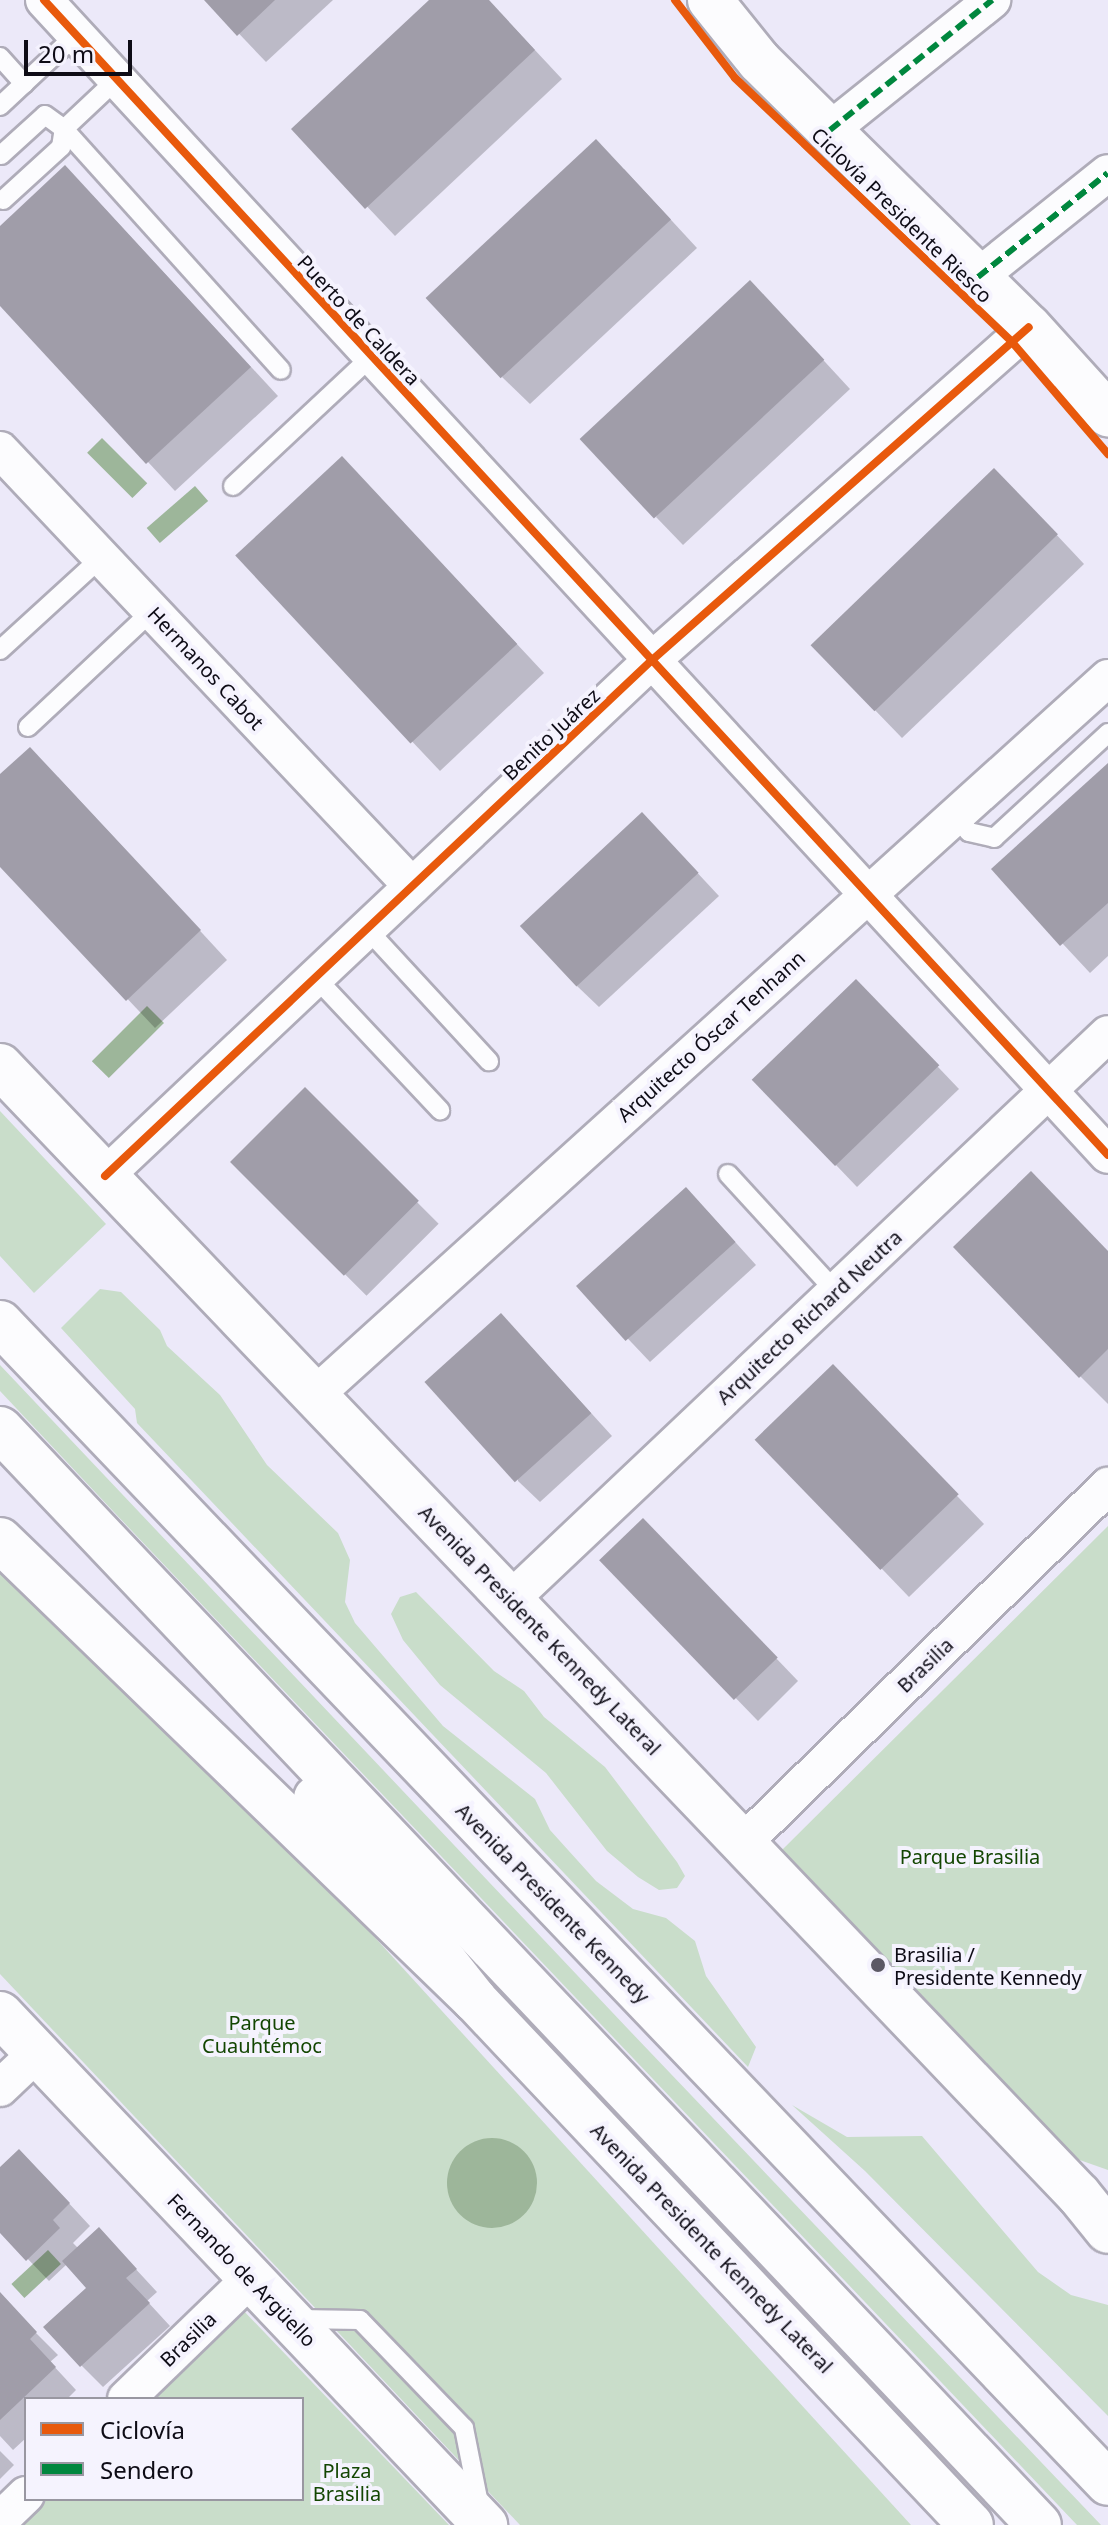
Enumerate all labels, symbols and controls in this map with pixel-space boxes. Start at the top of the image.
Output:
scale bar [28,24,136,74]
text: 20 m [38,37,94,70]
street label: Ciclovía Presidente Riesco [807,122,997,308]
street label: Puerto de Caldera [293,250,425,390]
street label: Hermanos Cabot [143,602,269,734]
street label: Benito Juárez [498,683,604,785]
street label: Arquitecto Óscar Tenhann [612,945,810,1127]
street label: Arquitecto Richard Neutra [711,1225,907,1409]
street label: Avenida Presidente Kennedy Lateral [414,1500,666,1760]
street label: Brasilia [892,1633,958,1697]
street label: Avenida Presidente Kennedy [451,1798,655,2008]
park label: Parque Brasilia [900,1844,1040,1868]
place label: Brasilia / Presidente Kennedy [894,1942,1082,1989]
marker: Brasilia / Presidente Kennedy [869,1956,887,1974]
park label: Parque Cuauhtémoc [202,2011,322,2058]
street label: Avenida Presidente Kennedy Lateral [586,2118,838,2378]
street label: Fernando de Argüello [163,2188,321,2352]
street label: Brasilia [155,2307,221,2371]
legend [24,2397,304,2501]
text: Ciclovía [100,2413,185,2446]
text: Sendero [100,2453,194,2486]
park label: Plaza Brasilia [313,2458,381,2505]

